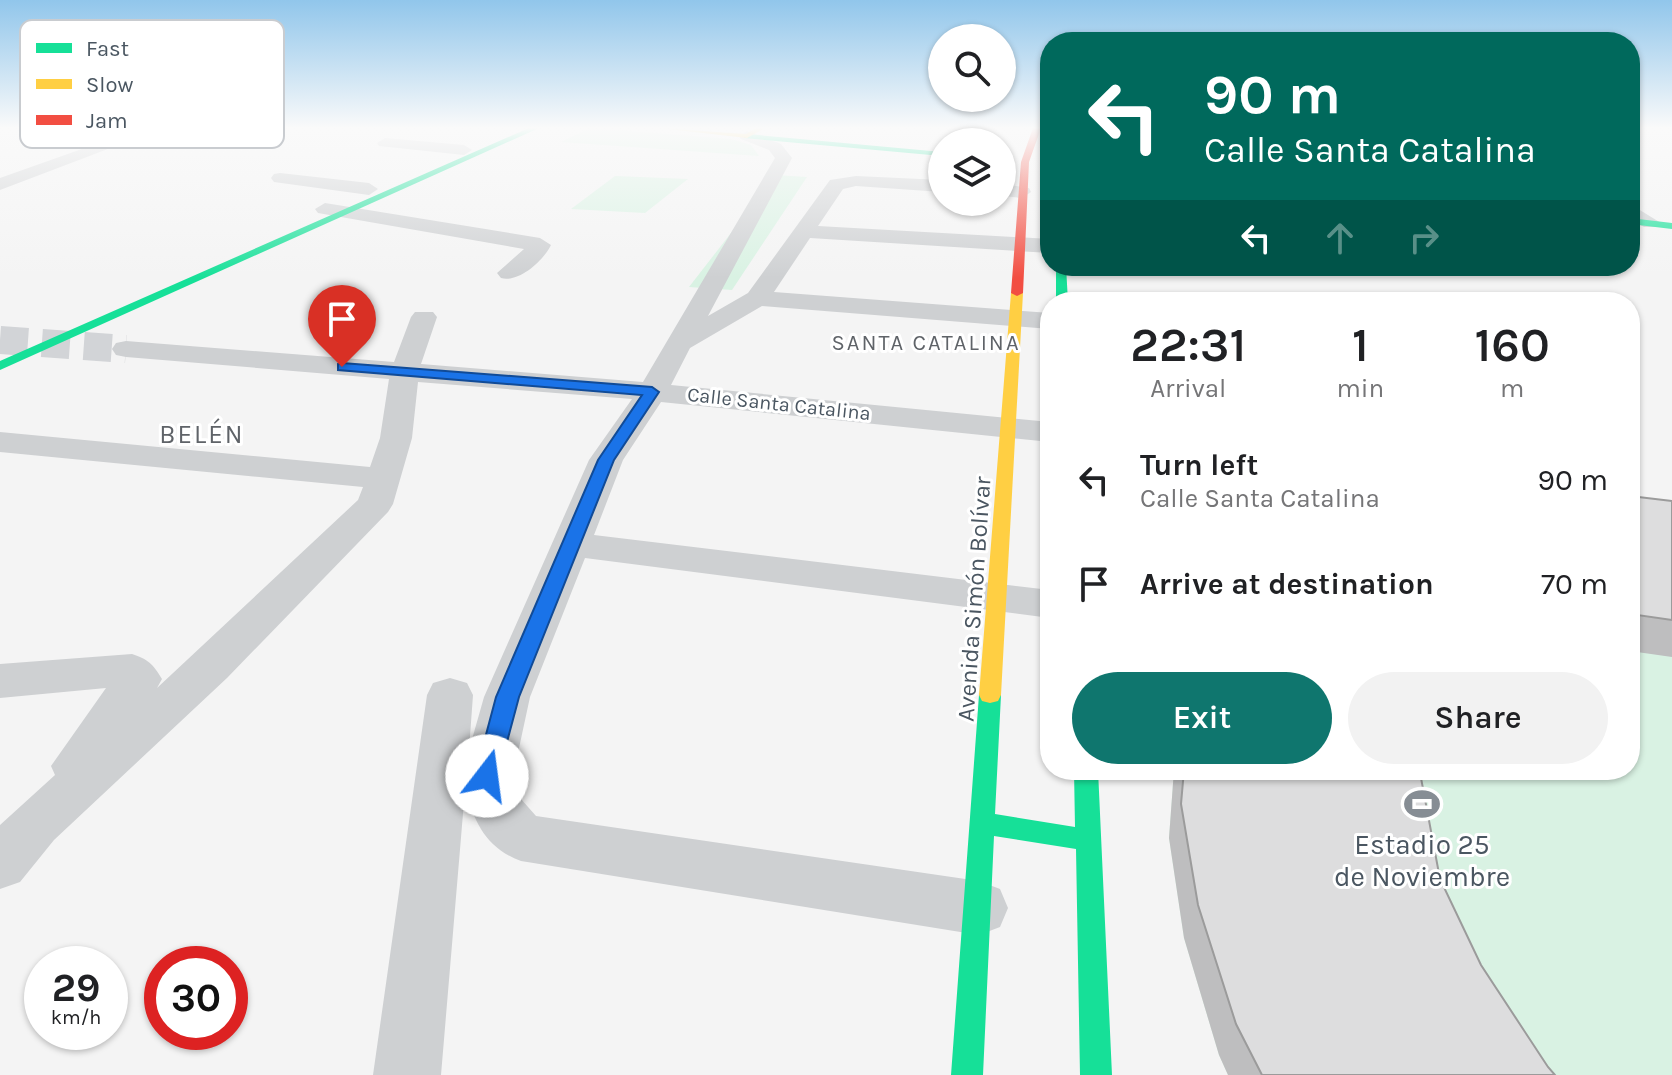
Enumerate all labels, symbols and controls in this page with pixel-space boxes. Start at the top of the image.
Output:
legend [20,20,284,148]
map controls [928,24,1016,216]
button: search [928,24,1016,112]
text: Fast [86,36,129,62]
text: 90 m [1204,62,1341,127]
icon: left [1072,64,1176,168]
text: Slow [86,72,133,98]
text: Jam [86,108,128,134]
button: layers [928,128,1016,216]
text: Calle Santa Catalina [1204,129,1536,171]
icon: left [1234,216,1278,260]
icon: ahead [1318,216,1362,260]
icon: right [1402,216,1446,260]
pin [308,285,376,367]
icon: arrive [320,297,364,341]
text: 22:31 [1130,317,1246,373]
text: 1 [1352,317,1369,373]
text: 160 [1474,317,1550,373]
district label: SANTA CATALINA [831,330,1021,356]
text: Arrival [1150,373,1226,404]
text: min [1336,373,1384,404]
text: m [1500,373,1524,404]
street label: Calle Santa Catalina [686,383,872,425]
district label: BELÉN [159,418,245,450]
text: Turn left [1140,447,1258,483]
icon: left [1072,458,1116,502]
text: 90 m [1538,462,1608,498]
street label: Avenida Simón Bolívar [951,475,997,723]
text: Calle Santa Catalina [1140,483,1380,514]
icon: arrive [1072,562,1116,606]
text: Arrive at destination [1140,566,1434,602]
text: 70 m [1541,566,1608,602]
button: Exit [1072,672,1332,764]
button: Share [1348,672,1608,764]
position arrow [445,734,529,818]
sports icon: Estadio 25 de Noviembre [1403,785,1441,823]
place label: Estadio 25 de Noviembre [1334,828,1510,893]
speed limit sign: 30 [144,946,248,1050]
text: 29 [52,964,100,1011]
text: km/h [51,1006,101,1029]

